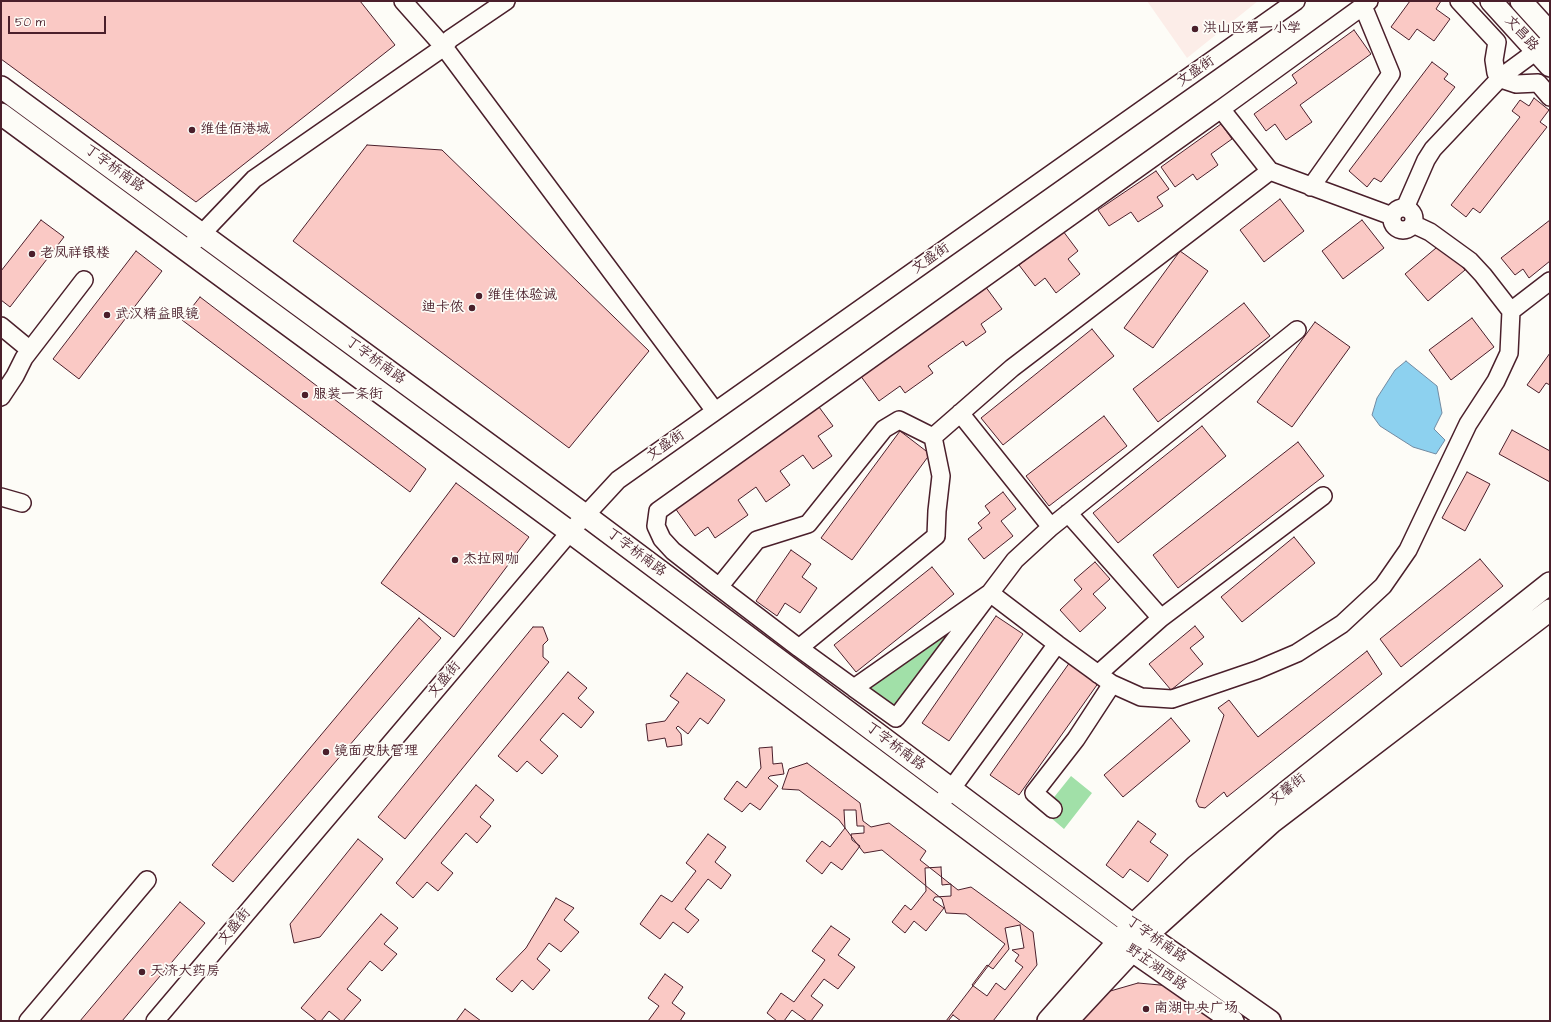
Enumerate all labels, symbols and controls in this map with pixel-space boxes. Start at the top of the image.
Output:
scale bar [10,8,108,34]
street label: 文昌路 [1501,13,1541,55]
text: 50 m [15,14,45,31]
place label: 洪山区第一小学 [1203,21,1301,37]
marker: 洪山区第一小学 [1190,24,1200,34]
street label: 文盛街 [1174,53,1218,91]
place label: 维佳佰港城 [200,122,270,138]
marker: 维佳佰港城 [187,125,197,135]
street label: 丁字桥南路 [81,142,147,196]
street label: 文盛街 [909,240,953,278]
place label: 老凤祥银楼 [40,246,110,262]
marker: 老凤祥银楼 [27,249,37,259]
place label: 维佳体验诚 [487,288,557,304]
marker: 维佳体验诚 [474,291,484,301]
place label: 迪卡侬 [422,300,464,316]
marker: 迪卡侬 [467,303,477,313]
place label: 武汉精益眼镜 [115,307,199,323]
marker: 武汉精益眼镜 [102,310,112,320]
street label: 丁字桥南路 [342,334,408,388]
place label: 服装一条街 [313,387,383,403]
marker: 服装一条街 [300,390,310,400]
street label: 文盛街 [644,427,688,465]
street label: 丁字桥南路 [603,525,669,581]
place label: 杰拉网咖 [463,552,519,568]
marker: 杰拉网咖 [450,555,460,565]
street label: 文盛街 [425,659,465,701]
street label: 丁字桥南路 [862,719,928,775]
place label: 镜面皮肤管理 [334,744,418,760]
marker: 镜面皮肤管理 [321,747,331,757]
street label: 文馨街 [1266,770,1310,810]
street label: 文盛街 [215,906,255,948]
street label: 丁字桥南路 [1123,913,1189,967]
street label: 野芷湖西路 [1123,941,1189,995]
place label: 天济大药房 [150,964,220,980]
marker: 天济大药房 [137,967,147,977]
place label: 南湖中央广场 [1154,1001,1238,1017]
marker: 南湖中央广场 [1141,1004,1151,1014]

